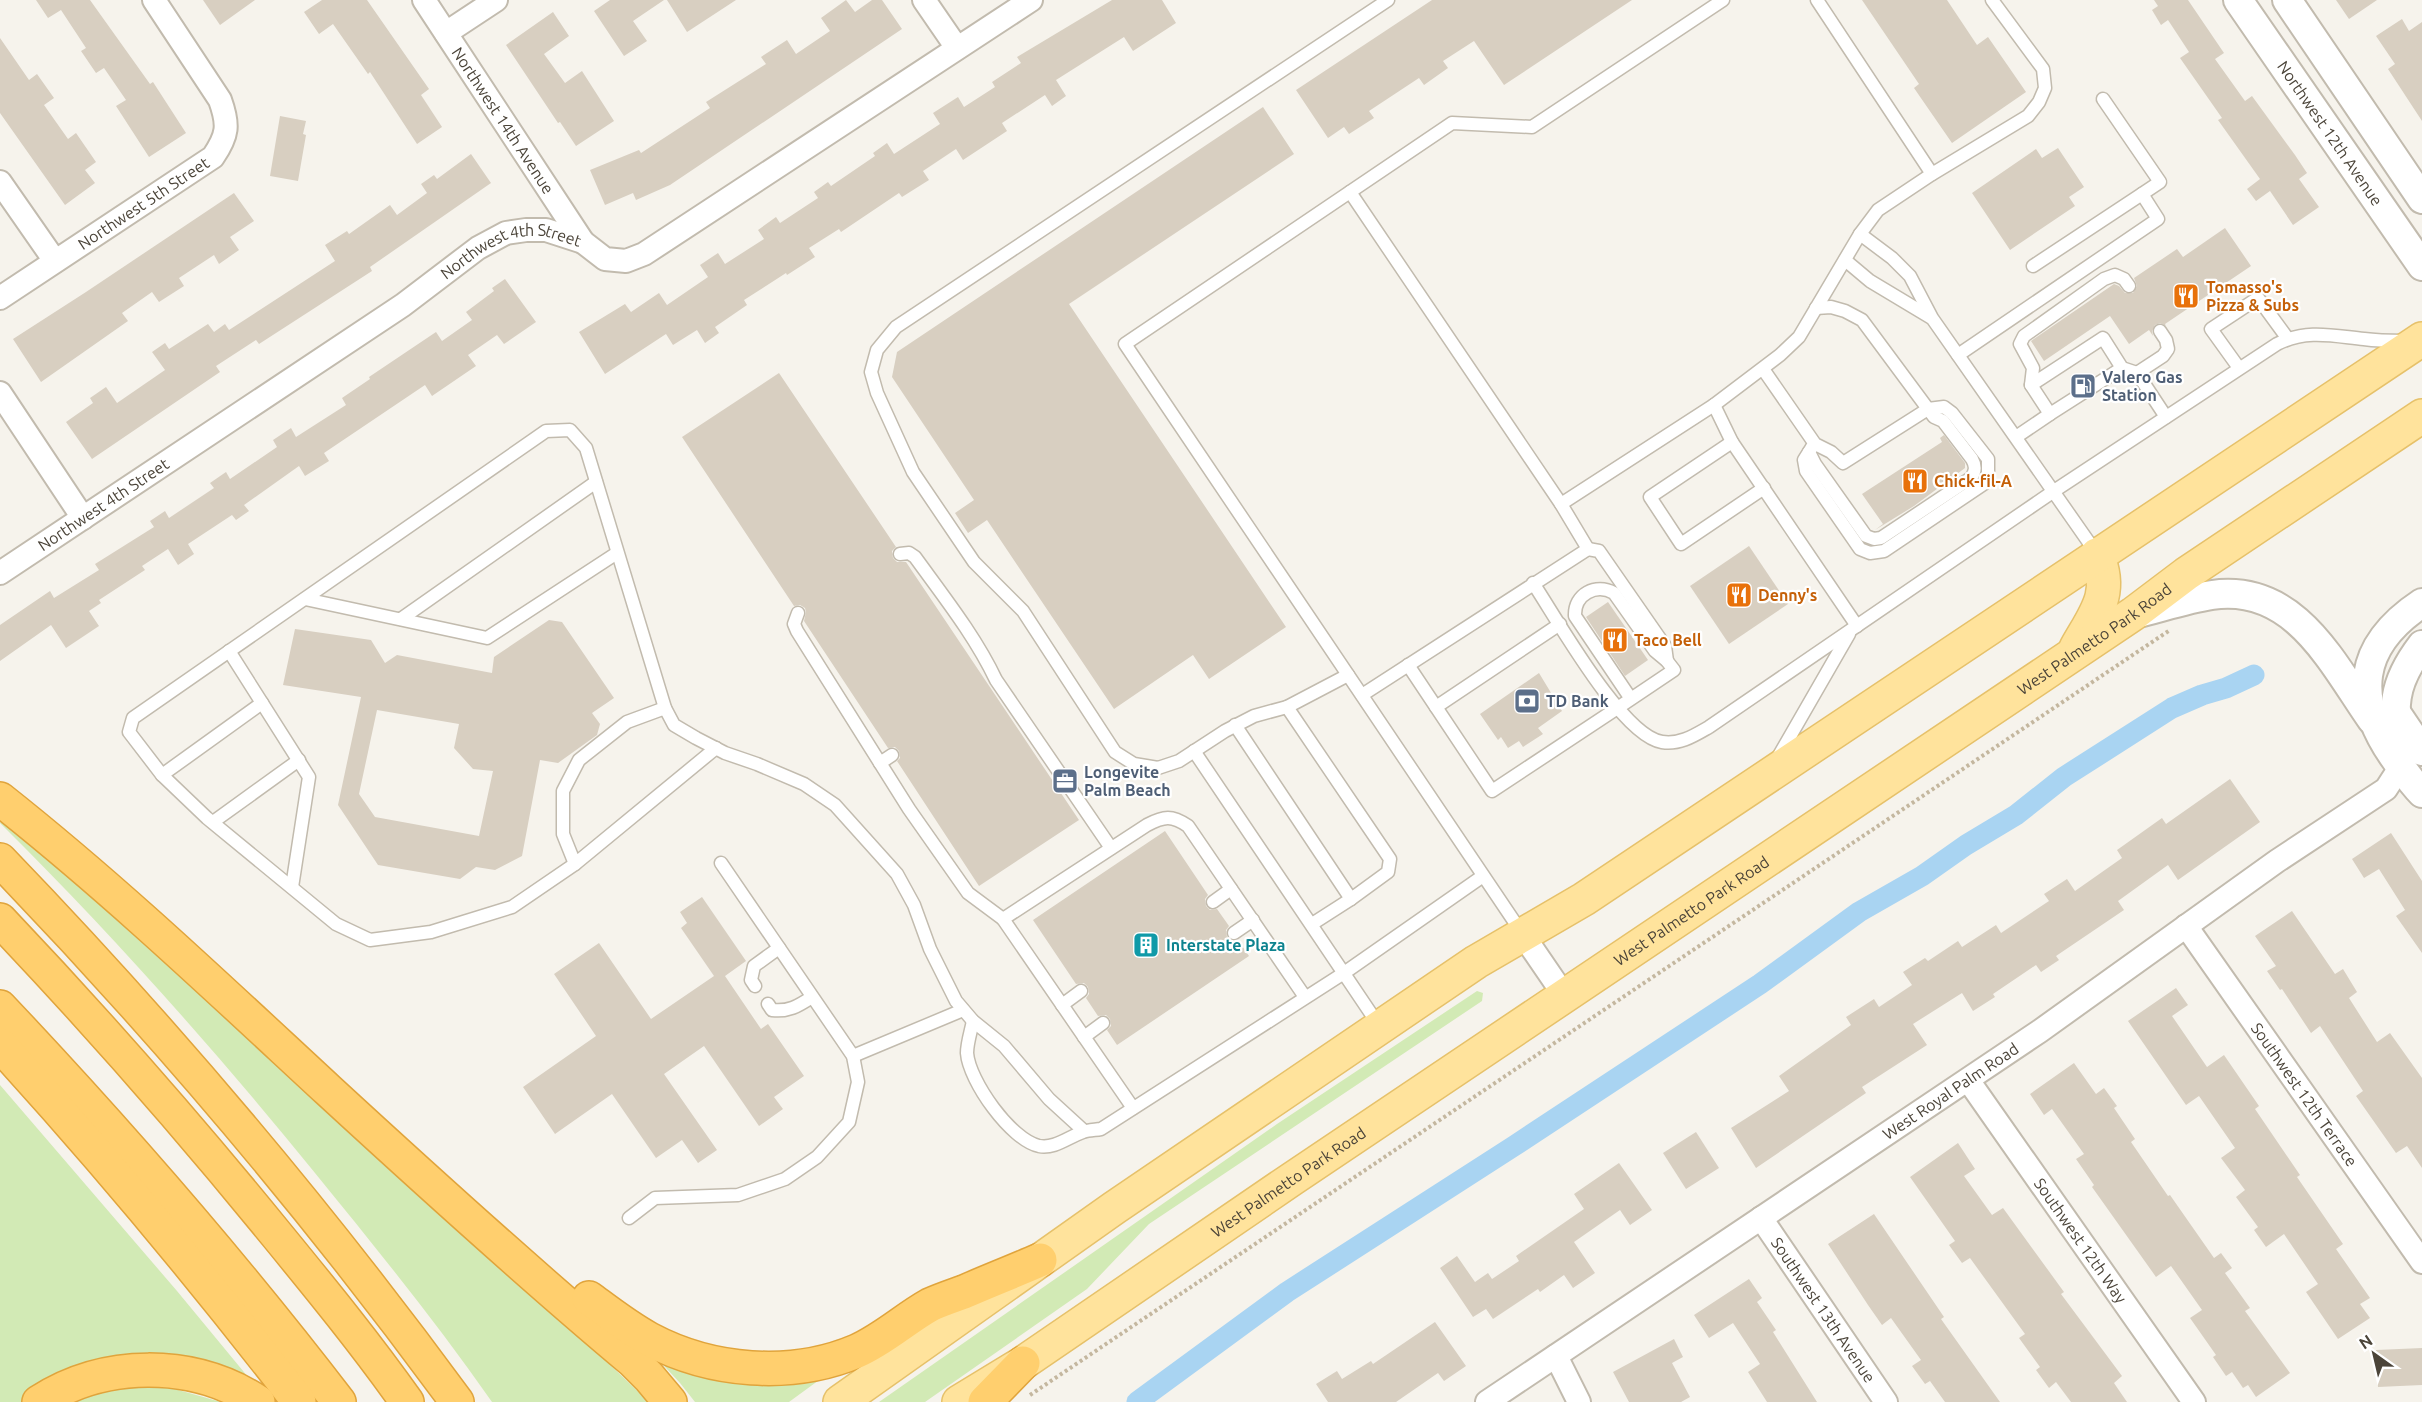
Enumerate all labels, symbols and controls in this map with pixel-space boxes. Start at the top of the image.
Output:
street label: Northwest 14th Avenue [448,44,558,197]
street label: Northwest 12th Avenue [2274,58,2386,209]
street label: Northwest 5th Street [75,153,213,253]
street label: Northwest 4th Street [437,221,584,282]
place label: Tomasso's Pizza & Subs [2206,278,2299,314]
restaurant icon: Tomasso's Pizza & Subs [2171,281,2201,311]
place label: Valero Gas Station [2102,368,2183,404]
fuel station icon: Valero Gas Station [2068,371,2098,401]
street label: Northwest 4th Street [34,454,173,554]
restaurant icon: Chick-fil-A [1900,466,1930,496]
place label: Chick-fil-A [1934,472,2013,490]
street label: West Palmetto Park Road [2014,579,2175,698]
restaurant icon: Denny's [1724,580,1754,610]
place label: Denny's [1758,586,1817,604]
restaurant icon: Taco Bell [1600,625,1630,655]
place label: Taco Bell [1634,631,1702,649]
bank icon: TD Bank [1512,686,1542,716]
place label: TD Bank [1546,692,1609,710]
place label: Longevite Palm Beach [1084,763,1171,799]
office icon: Longevite Palm Beach [1050,766,1080,796]
street label: West Palmetto Park Road [1610,852,1772,969]
building icon: Interstate Plaza [1131,930,1161,960]
place label: Interstate Plaza [1166,936,1285,954]
street label: Southwest 12th Terrace [2248,1019,2361,1170]
street label: West Royal Palm Road [1879,1039,2022,1143]
street label: West Palmetto Park Road [1207,1123,1369,1241]
street label: Southwest 12th Way [2031,1175,2131,1306]
street label: Southwest 13th Avenue [1768,1234,1879,1386]
north arrow [2344,1324,2404,1384]
text: N [2356,1331,2376,1352]

